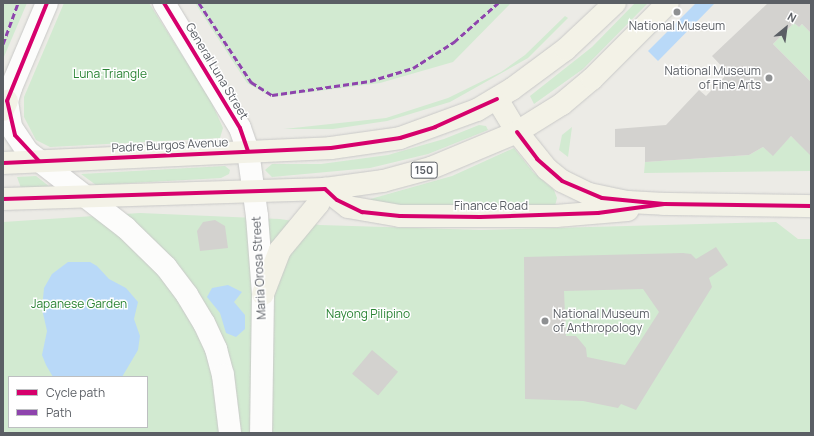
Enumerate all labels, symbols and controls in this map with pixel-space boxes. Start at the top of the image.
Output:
marker: National Museum [672,7,682,17]
north arrow [766,8,806,48]
text: N [785,9,799,26]
place label: National Museum [629,19,725,33]
street label: General Luna Street [182,20,252,122]
place label: National Museum of Fine Arts [665,64,761,92]
park label: Luna Triangle [73,67,147,81]
marker: National Museum of Fine Arts [764,73,774,83]
street label: Padre Burgos Avenue [111,135,229,155]
road number: 150 [410,161,438,179]
street label: Finance Road [454,199,528,213]
street label: Maria Orosa Street [249,216,269,320]
park label: Japanese Garden [31,297,127,311]
park label: Nayong Pilipino [326,307,410,321]
place label: National Museum of Anthropology [553,307,649,335]
marker: National Museum of Anthropology [540,316,550,326]
legend [8,376,148,428]
text: Cycle path [46,384,105,401]
text: Path [46,404,72,421]

